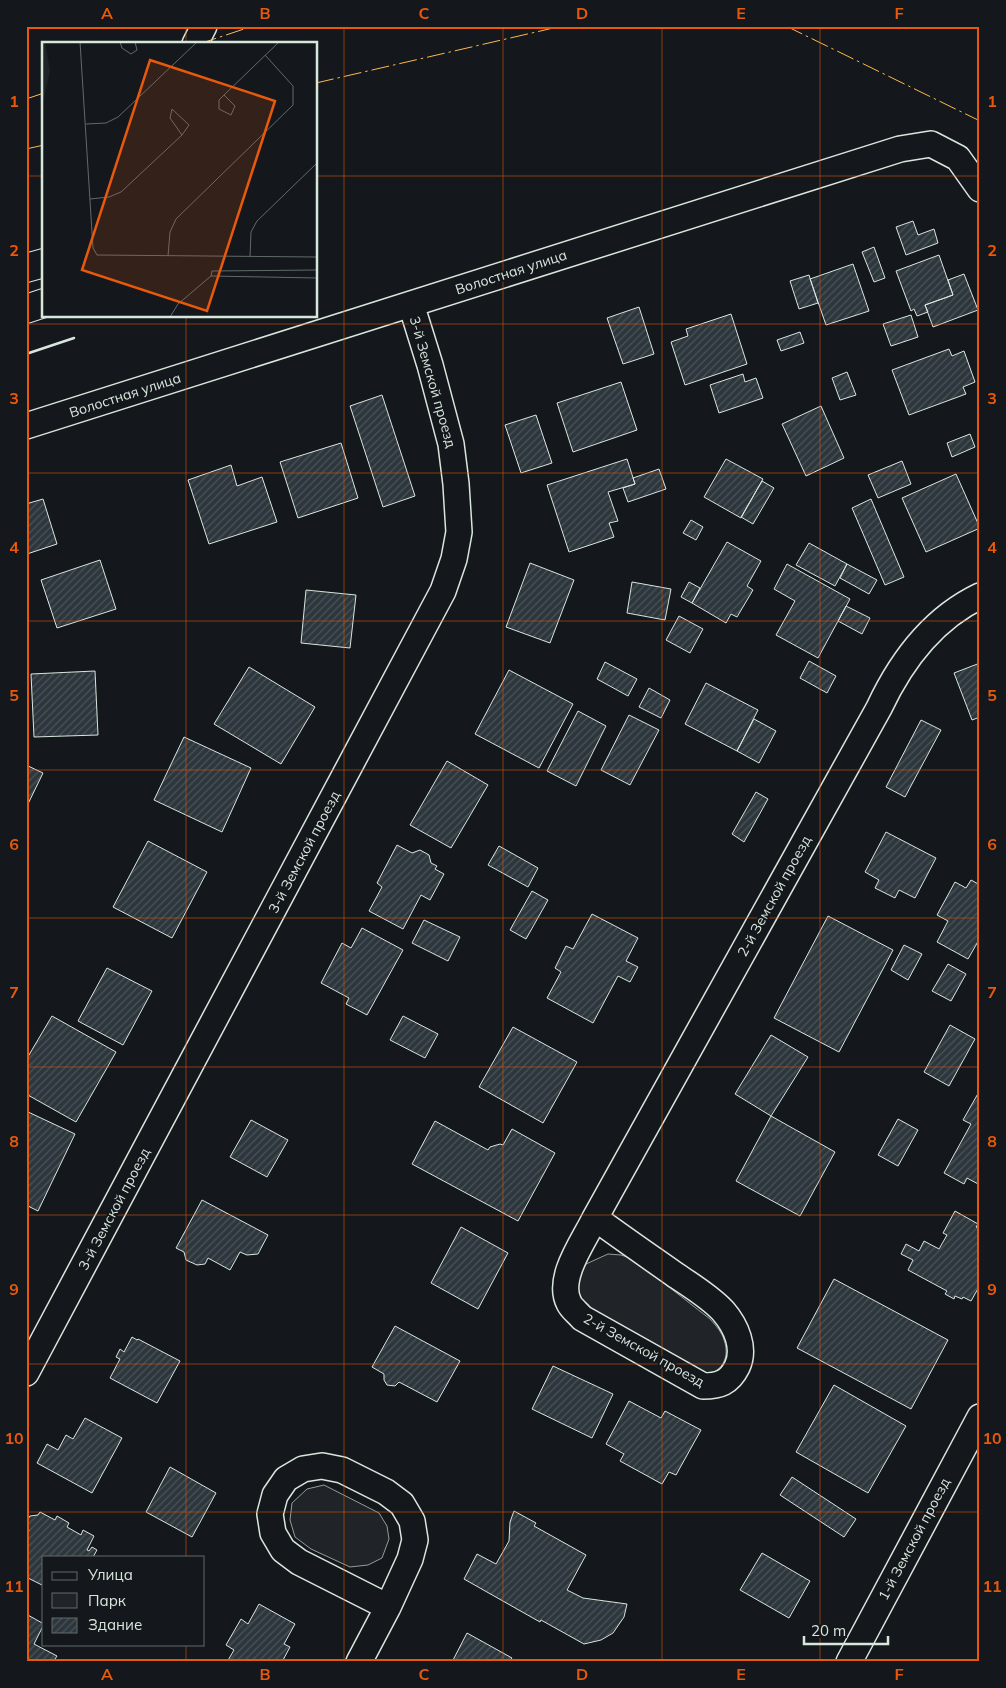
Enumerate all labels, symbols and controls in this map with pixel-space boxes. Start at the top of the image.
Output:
text: A [101,3,113,23]
text: B [259,3,271,23]
text: C [419,3,430,23]
text: D [576,3,588,23]
text: E [736,3,746,23]
text: F [894,3,904,23]
inset map [42,42,318,318]
text: 1 [9,91,19,111]
text: 1 [987,91,997,111]
text: 2 [9,240,19,260]
text: 2 [987,240,997,260]
street label: Волостная улица [453,245,569,299]
street label: 3-й Земской проезд [406,314,461,450]
street label: Волостная улица [67,368,183,422]
text: 3 [9,388,19,408]
text: 3 [987,388,997,408]
text: 4 [9,537,19,557]
text: 4 [987,537,997,557]
text: 5 [9,685,19,705]
text: 5 [987,685,997,705]
street label: 3-й Земской проезд [264,787,344,916]
street label: 2-й Земской проезд [733,832,815,960]
text: 6 [9,834,19,854]
text: 6 [987,834,997,854]
text: 7 [9,982,19,1002]
text: 7 [987,982,997,1002]
text: 8 [9,1131,19,1151]
text: 8 [987,1131,997,1151]
street label: 3-й Земской проезд [74,1144,154,1273]
text: 9 [9,1279,19,1299]
text: 9 [987,1279,997,1299]
street label: 2-й Земской проезд [580,1309,708,1391]
text: 10 [4,1428,24,1448]
text: 10 [982,1428,1002,1448]
street label: 1-й Земской проезд [874,1474,954,1603]
legend [42,1556,205,1646]
text: Улица [87,1565,133,1584]
text: 11 [4,1576,24,1596]
text: 11 [982,1576,1002,1596]
text: Парк [88,1591,127,1610]
scale bar [804,1613,887,1645]
text: Здание [88,1615,142,1634]
text: 20 m [811,1621,846,1640]
text: A [101,1664,113,1684]
text: B [259,1664,271,1684]
text: C [419,1664,430,1684]
text: D [576,1664,588,1684]
text: E [736,1664,746,1684]
text: F [894,1664,904,1684]

